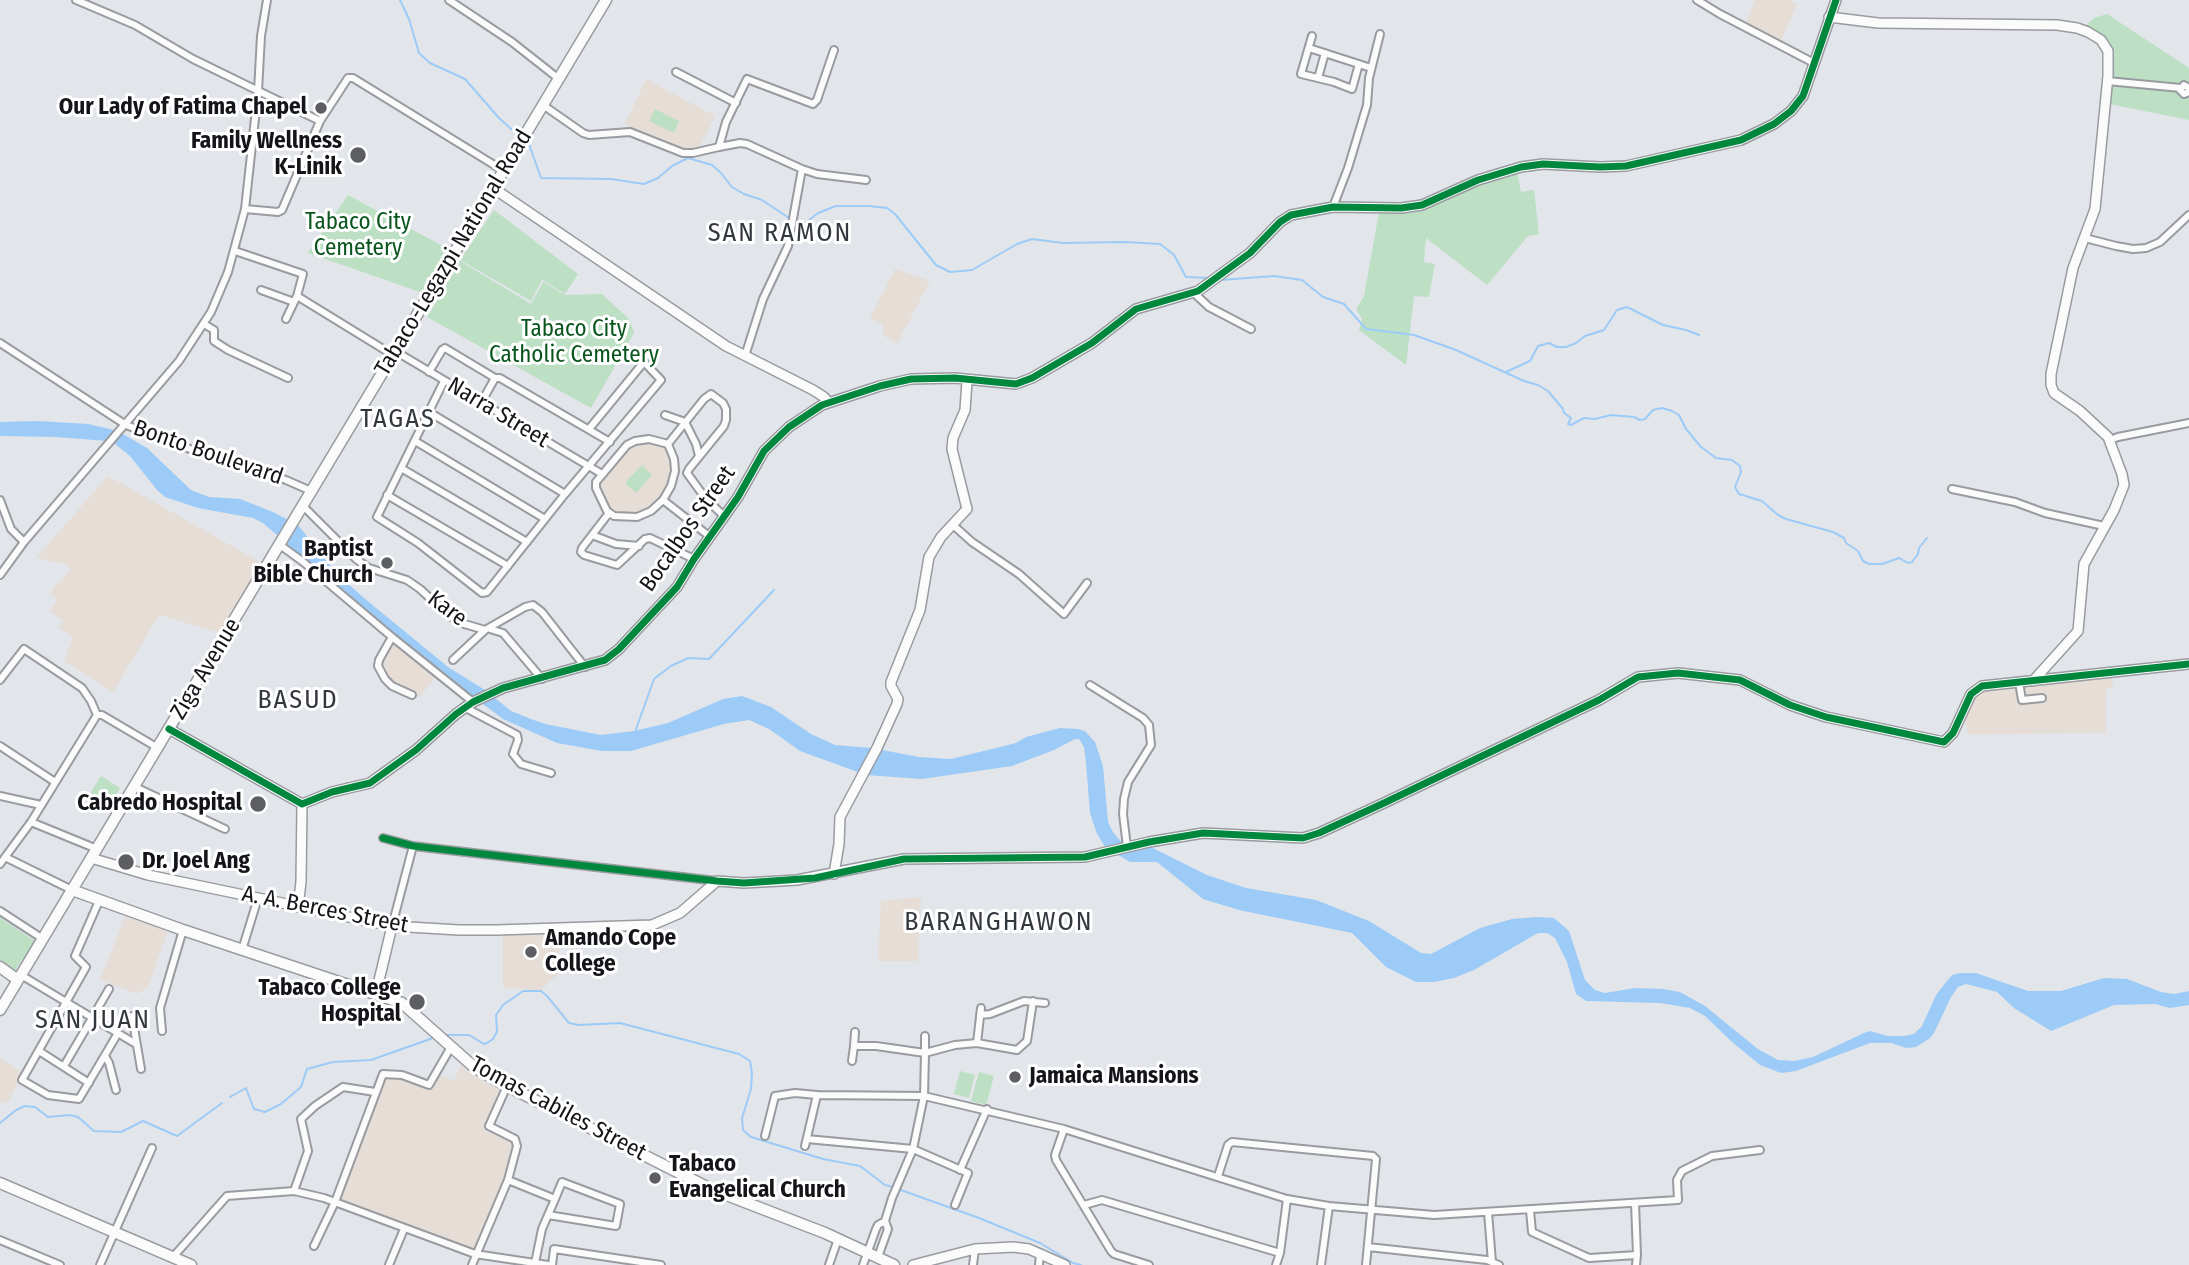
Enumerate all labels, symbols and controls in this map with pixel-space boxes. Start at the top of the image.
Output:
place label: Our Lady of Fatima Chapel [59,94,307,122]
marker: Our Lady of Fatima Chapel [313,100,329,116]
street label: Tabaco-Legazpi National Road [369,125,539,381]
place label: Family Wellness K-Linik [191,128,342,182]
marker: Family Wellness K-Linik [348,145,368,165]
park label: Tabaco City Cemetery [305,209,411,263]
district label: SAN RAMON [709,218,851,250]
park label: Tabaco City Catholic Cemetery [489,316,659,370]
street label: Narra Street [442,372,554,454]
district label: TAGAS [361,404,435,436]
street label: Bonto Boulevard [130,415,286,491]
street label: Bocalbos Street [634,461,742,597]
place label: Baptist Bible Church [253,536,373,590]
marker: Baptist Bible Church [379,555,395,571]
street label: Kare [422,585,472,633]
street label: Ziga Avenue [165,614,247,724]
district label: BASUD [258,685,338,717]
place label: Cabredo Hospital [77,790,242,818]
marker: Cabredo Hospital [248,794,268,814]
place label: Dr. Joel Ang [142,848,250,876]
marker: Dr. Joel Ang [116,852,136,872]
street label: A. A. Berces Street [240,880,410,940]
district label: BARANGHAWON [906,907,1092,939]
place label: Amando Cope College [545,925,676,979]
marker: Amando Cope College [523,944,539,960]
place label: Tabaco College Hospital [259,975,401,1029]
marker: Tabaco College Hospital [407,992,427,1012]
district label: SAN JUAN [36,1005,150,1037]
street label: Tomas Cabiles Street [465,1051,651,1167]
place label: Jamaica Mansions [1029,1063,1199,1091]
marker: Jamaica Mansions [1007,1069,1023,1085]
place label: Tabaco Evangelical Church [669,1151,846,1205]
marker: Tabaco Evangelical Church [647,1170,663,1186]

